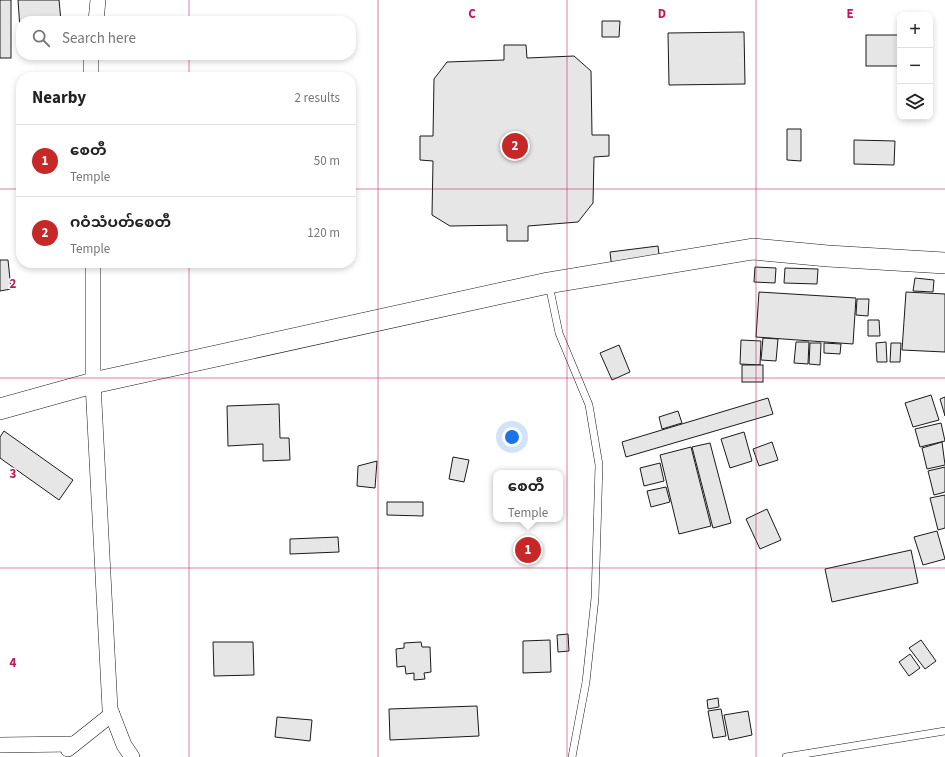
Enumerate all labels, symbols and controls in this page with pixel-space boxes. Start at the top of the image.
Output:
text: C [468,5,476,23]
text: D [658,5,666,23]
text: E [846,5,854,23]
map controls [897,12,933,120]
button: + [897,12,933,48]
search box [16,16,356,60]
icon: search [30,27,52,49]
text: Search here [62,28,136,49]
button: − [897,48,933,84]
button: layers [897,84,933,120]
text: Nearby [32,86,86,110]
text: 2 results [295,89,340,107]
pin: 2 [502,131,528,161]
text: စေတီ [70,140,107,161]
text: 1 [42,152,48,170]
text: 50 m [314,152,340,170]
text: Temple [70,168,110,186]
text: ဂဝံသံပတ်စေတီ [70,212,171,233]
text: 2 [42,224,48,242]
text: 120 m [307,224,340,242]
text: Temple [70,240,110,258]
text: 2 [10,275,17,293]
your location [502,427,522,447]
text: 3 [10,465,17,483]
popup [493,470,563,522]
text: စေတီ [508,476,544,497]
text: Temple [508,504,548,522]
pin: 1 [515,535,541,565]
text: 4 [10,654,17,672]

